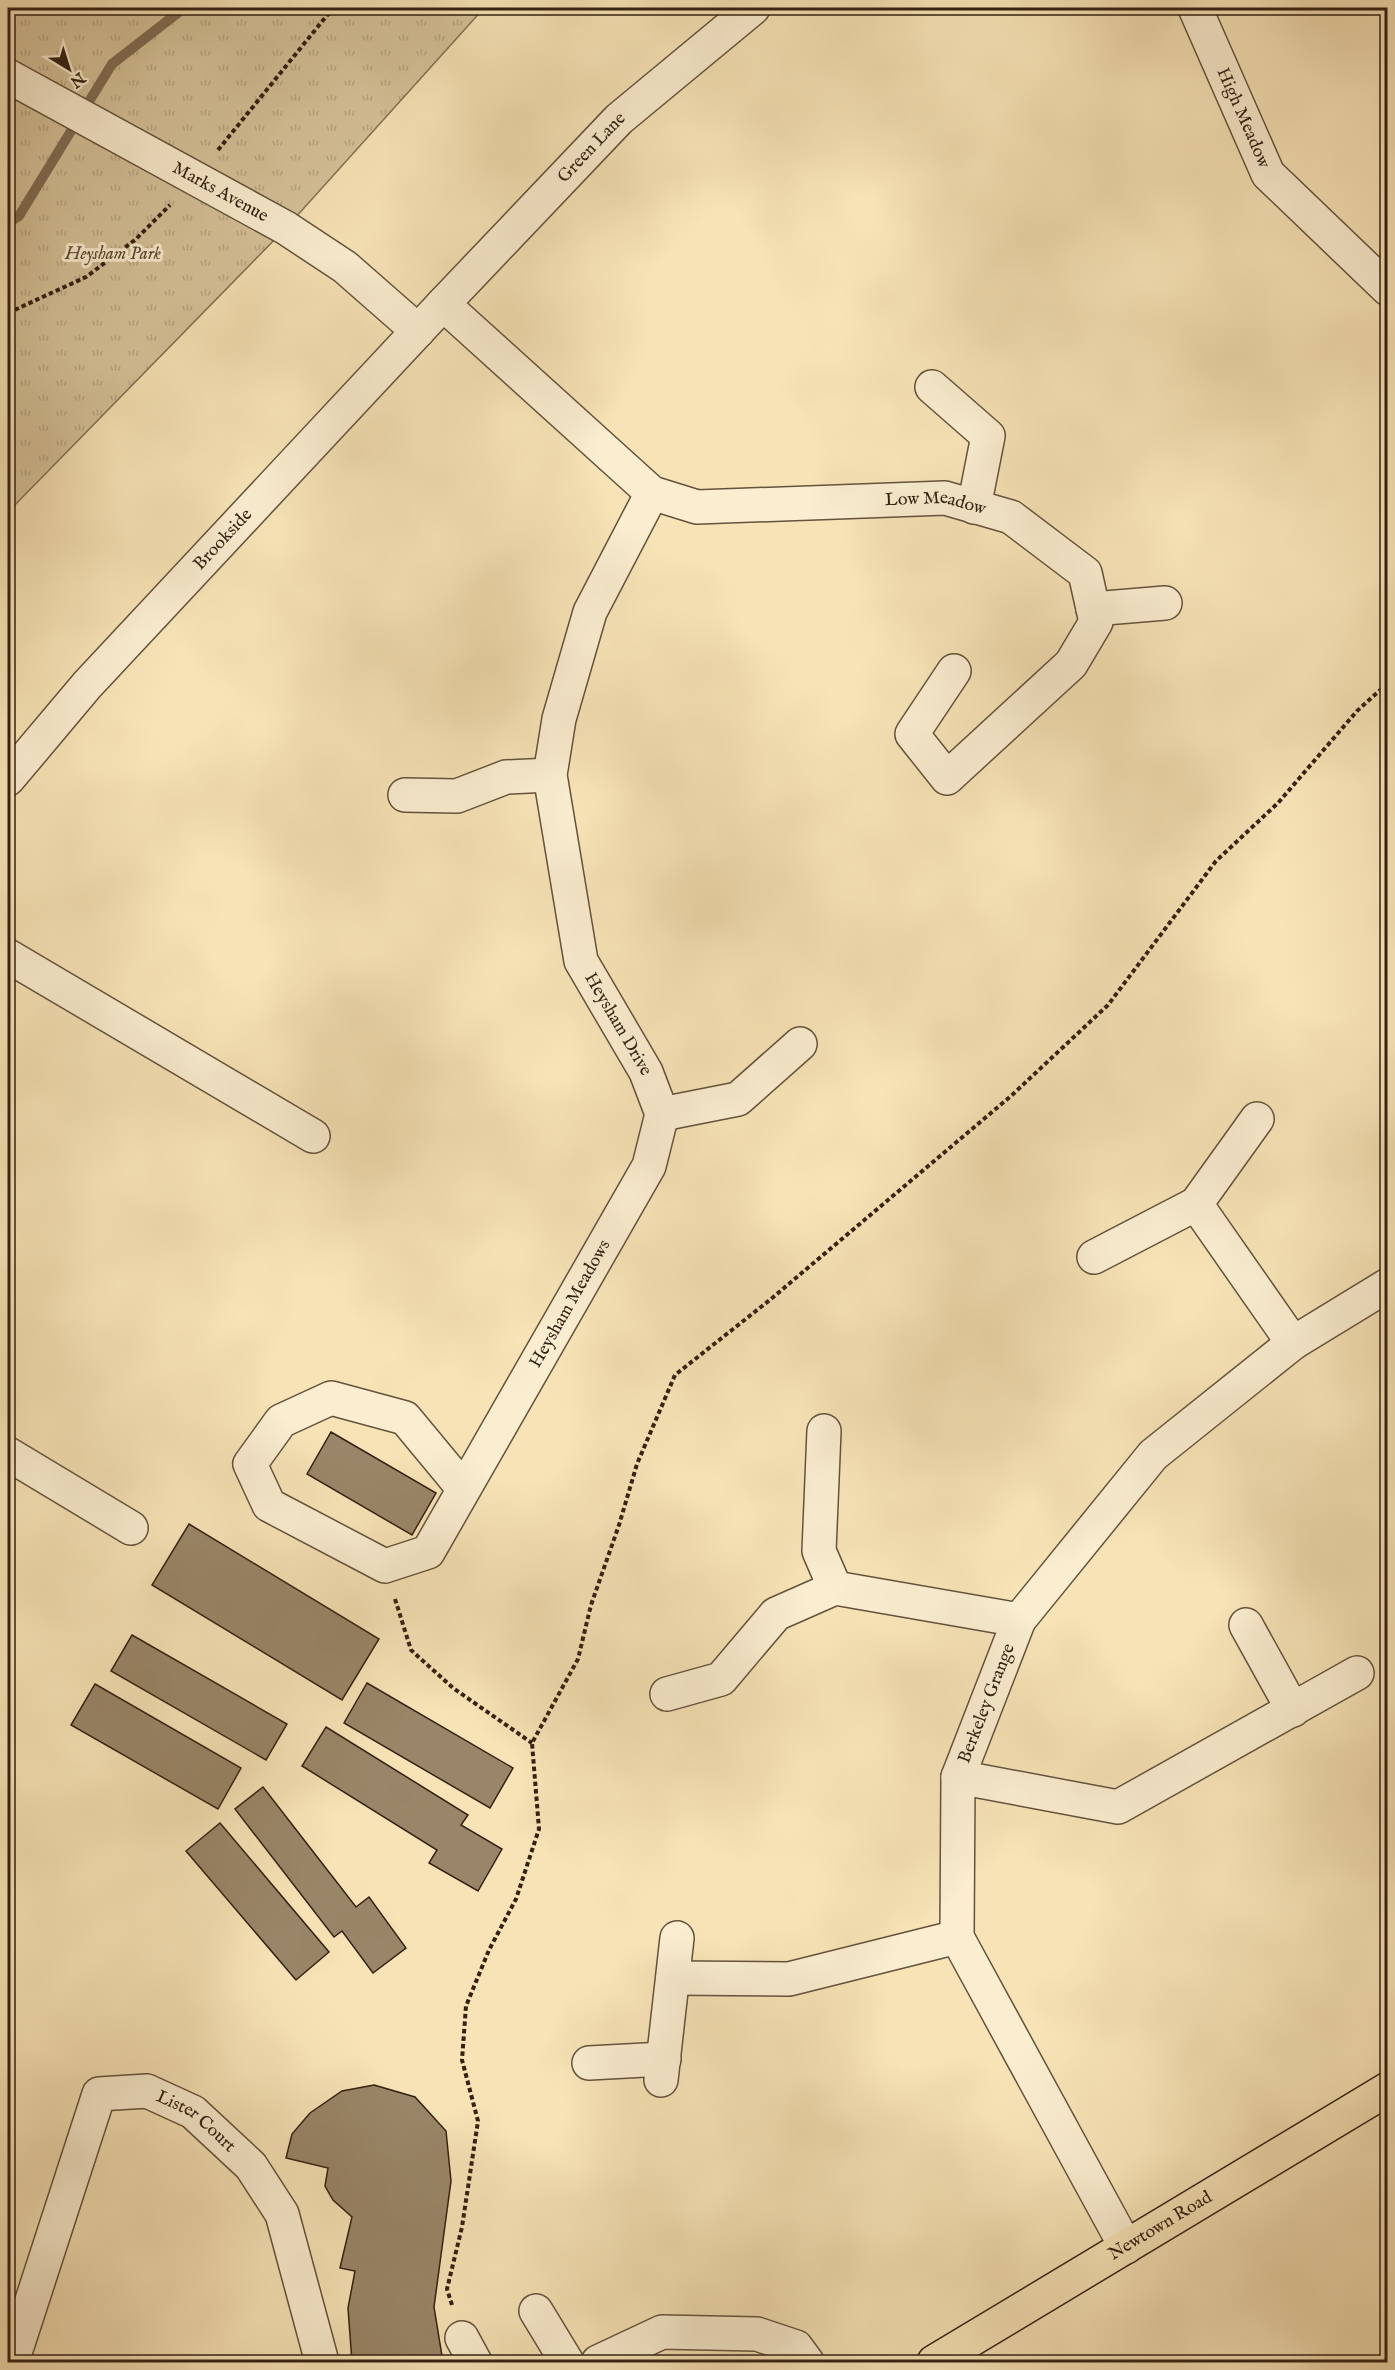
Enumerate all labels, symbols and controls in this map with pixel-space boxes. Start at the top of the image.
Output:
north arrow [39,39,99,99]
street label: High Meadow [1211,64,1276,173]
text: N [65,66,89,91]
street label: Green Lane [553,107,630,188]
street label: Marks Avenue [168,157,272,228]
park label: Heysham Park [64,243,161,266]
street label: Low Meadow [885,486,990,521]
street label: Brookside [189,504,258,575]
street label: Heysham Drive [579,968,657,1080]
street label: Heysham Meadows [524,1236,616,1372]
street label: Berkeley Grange [953,1640,1020,1767]
street label: Lister Court [153,2085,241,2157]
street label: Newtown Road [1104,2186,1217,2266]

